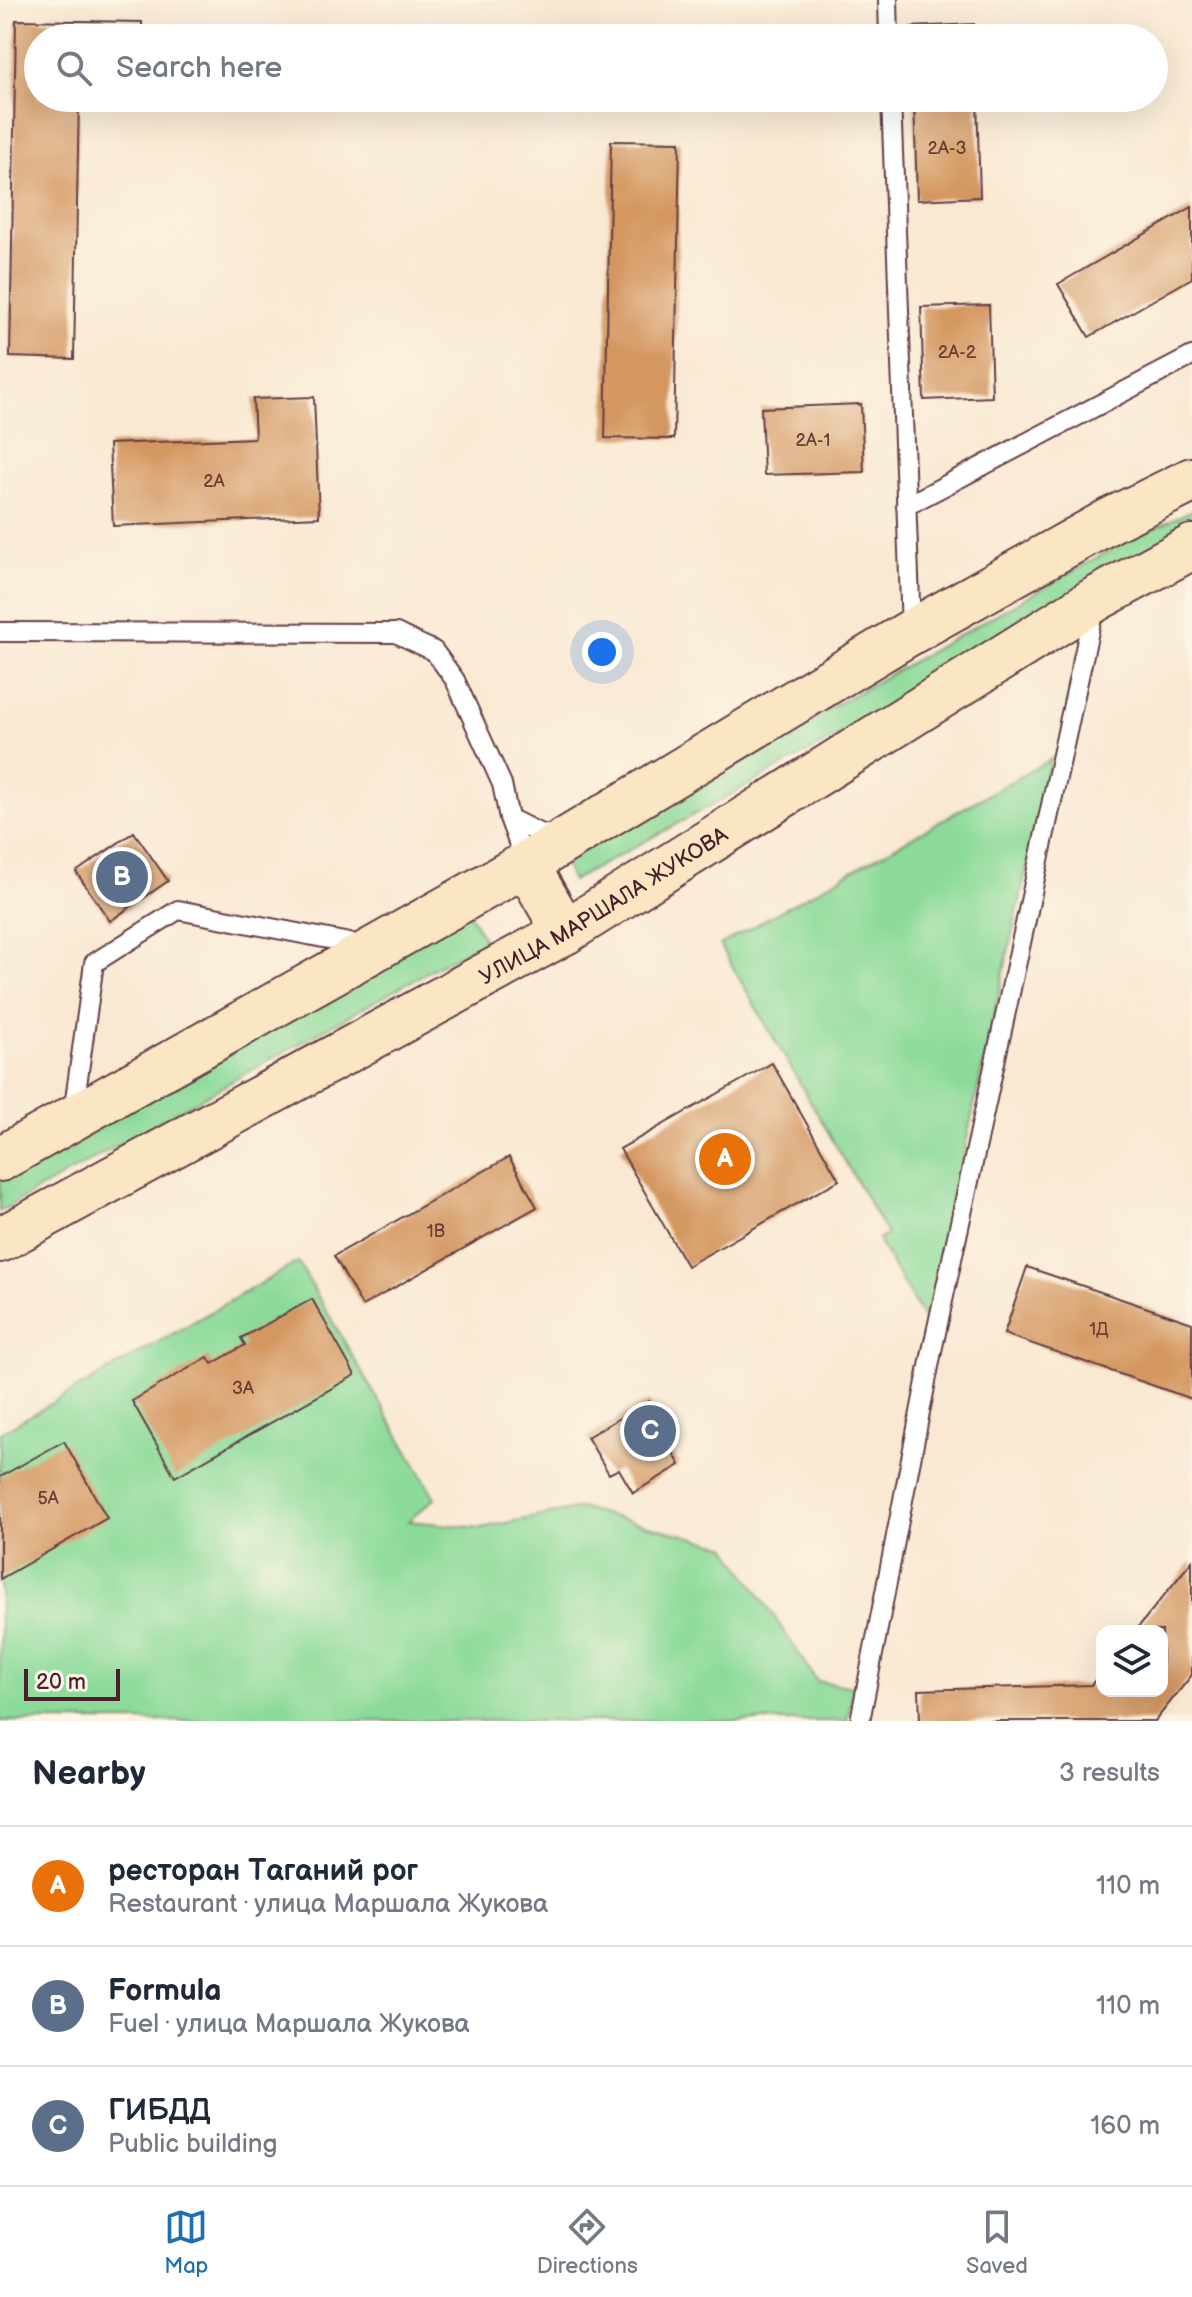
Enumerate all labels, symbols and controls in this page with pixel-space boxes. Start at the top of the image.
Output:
search box [24,24,1168,112]
icon: search [52,46,96,90]
text: Search here [116,50,282,86]
house number: 2А-3 [927,138,967,159]
house number: 2А-2 [938,342,977,363]
house number: 2А-1 [795,430,831,451]
house number: 2А [203,471,225,492]
your location [582,632,622,672]
street label: УЛИЦА МАРШАЛА ЖУКОВА [475,821,734,991]
pin: B [96,847,148,907]
pin: A [699,1129,751,1189]
house number: 1В [427,1221,445,1242]
house number: 1Д [1089,1319,1109,1340]
house number: 3А [232,1378,254,1399]
pin: C [624,1401,676,1461]
house number: 5А [37,1488,59,1509]
map controls [1096,1625,1168,1697]
button: layers [1096,1625,1168,1697]
scale bar [24,1665,120,1701]
text: 20 m [36,1669,86,1696]
text: Nearby [32,1753,146,1794]
text: 3 results [1059,1758,1160,1789]
text: ресторан Таганий рог [108,1853,418,1889]
text: A [50,1871,66,1902]
text: 110 m [1096,1871,1160,1902]
text: Restaurant · улица Маршала Жукова [108,1889,548,1920]
text: Formula [108,1973,221,2009]
text: B [49,1991,67,2022]
text: 110 m [1096,1991,1160,2022]
text: Fuel · улица Маршала Жукова [108,2009,470,2040]
text: ГИБДД [108,2093,211,2129]
text: C [49,2111,67,2142]
text: 160 m [1090,2111,1160,2142]
text: Public building [108,2129,277,2160]
tab: Map [164,2205,208,2280]
tab: Directions [537,2205,638,2280]
tab: Saved [966,2205,1028,2280]

